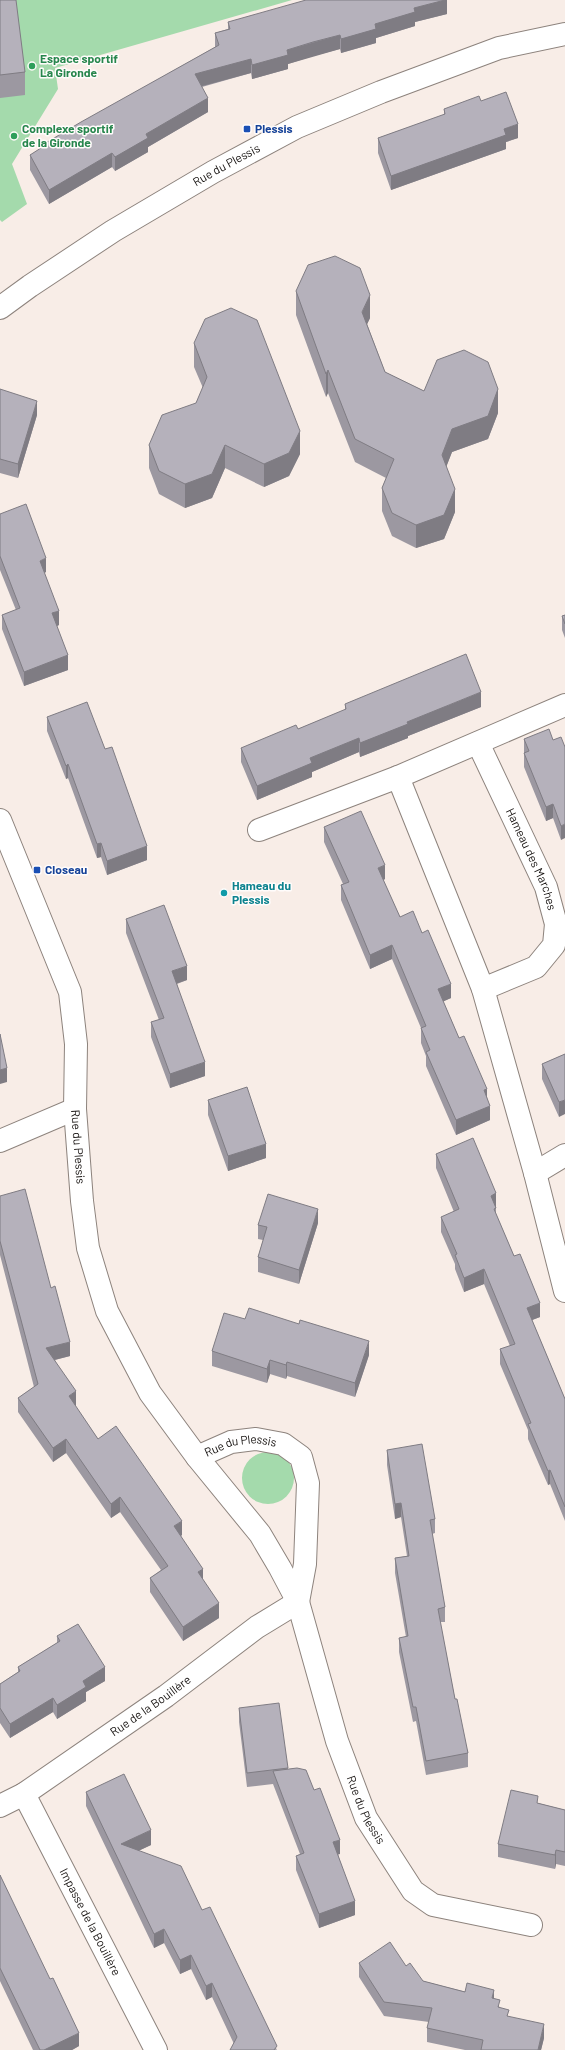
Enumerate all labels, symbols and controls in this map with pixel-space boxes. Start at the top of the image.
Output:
place label: Espace sportif La Gironde [40,51,118,79]
marker: Espace sportif La Gironde [27,61,37,71]
place label: Complexe sportif de la Gironde [22,121,114,149]
place label: Plessis [255,121,293,135]
marker: Plessis [242,124,252,134]
marker: Complexe sportif de la Gironde [9,131,19,141]
street label: Rue du Plessis [190,140,262,188]
street label: Hameau des Marches [504,806,560,912]
place label: Closeau [45,862,87,876]
marker: Closeau [32,865,42,875]
place label: Hameau du Plessis [232,878,291,906]
marker: Hameau du Plessis [219,888,229,898]
street label: Rue du Plessis [69,1109,89,1185]
street label: Rue du Plessis [202,1431,278,1459]
street label: Rue de la Bouillère [107,1672,193,1739]
street label: Rue du Plessis [345,1773,389,1846]
street label: Impasse de la Bouillère [57,1865,124,1978]

